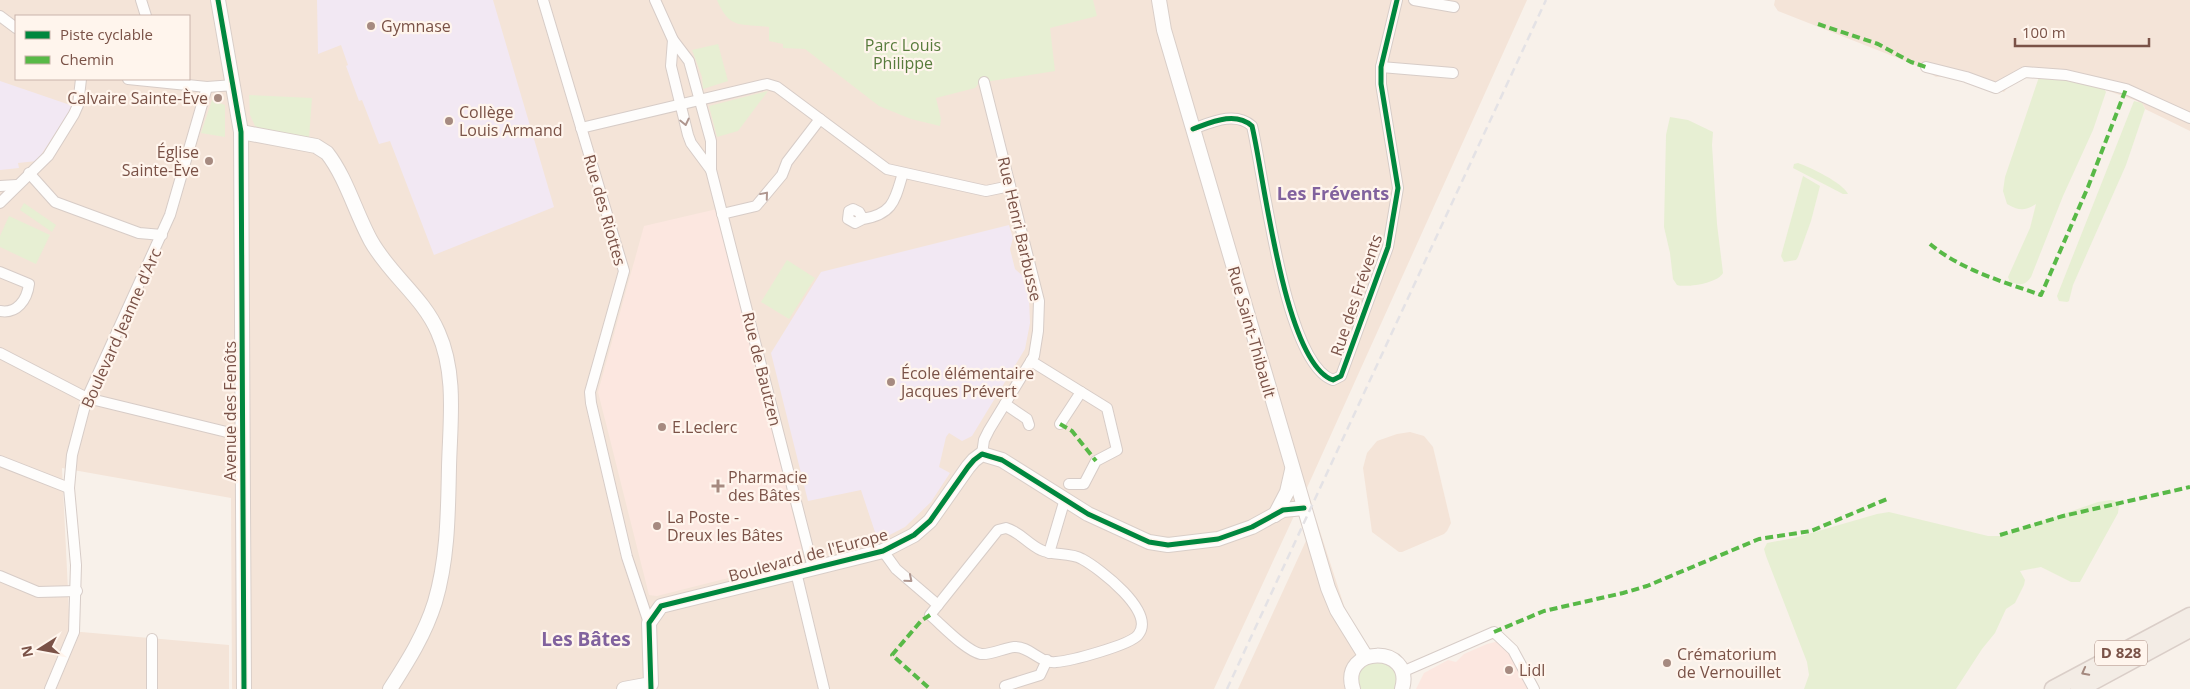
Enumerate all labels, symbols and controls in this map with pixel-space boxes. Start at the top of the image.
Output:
legend [15,15,190,80]
place label: Gymnase [381,15,451,37]
scale bar [2015,15,2149,47]
marker: Gymnase [365,20,377,32]
text: 100 m [2022,22,2066,42]
text: Piste cyclable [60,24,153,44]
park label: Parc Louis Philippe [865,34,941,74]
text: Chemin [60,49,114,69]
place label: Calvaire Sainte-Ève [67,87,208,109]
marker: Calvaire Sainte-Ève [212,92,224,104]
place label: Collège Louis Armand [459,101,563,141]
marker: Collège Louis Armand [443,115,455,127]
one-way arrow [679,118,690,127]
place label: Église Sainte-Ève [122,141,199,181]
street label: Rue des Riottes [579,152,631,268]
marker: Église Sainte-Ève [203,155,215,167]
street label: Rue Henri Barbusse [993,155,1047,303]
district label: Les Frévents [1277,181,1389,205]
one-way arrow [759,192,768,201]
street label: Rue des Frévents [1325,231,1387,359]
street label: Boulevard Jeanne d'Arc [76,244,166,411]
street label: Rue Saint-Thibault [1223,264,1281,401]
street label: Rue de Bautzen [737,310,787,428]
street label: Avenue des Fenôts [219,341,241,481]
place label: École élémentaire Jacques Prévert [899,362,1034,402]
marker: École élémentaire Jacques Prévert [885,376,897,388]
place label: E.Leclerc [672,416,738,438]
marker: E.Leclerc [656,421,668,433]
place label: Pharmacie des Bâtes [728,466,807,506]
marker: Pharmacie des Bâtes [712,480,724,492]
place label: La Poste - Dreux les Bâtes [667,506,783,546]
marker: La Poste - Dreux les Bâtes [651,520,663,532]
street label: Boulevard de l'Europe [726,523,890,587]
one-way arrow [903,574,912,583]
north arrow [15,624,65,674]
district label: Les Bâtes [541,626,631,652]
road number: D 828 [2095,640,2147,666]
place label: Crématorium de Vernouillet [1677,643,1781,683]
text: N [16,644,37,659]
marker: Crématorium de Vernouillet [1661,657,1673,669]
place label: Lidl [1519,659,1545,681]
marker: Lidl [1503,664,1515,676]
one-way arrow [2081,666,2090,676]

